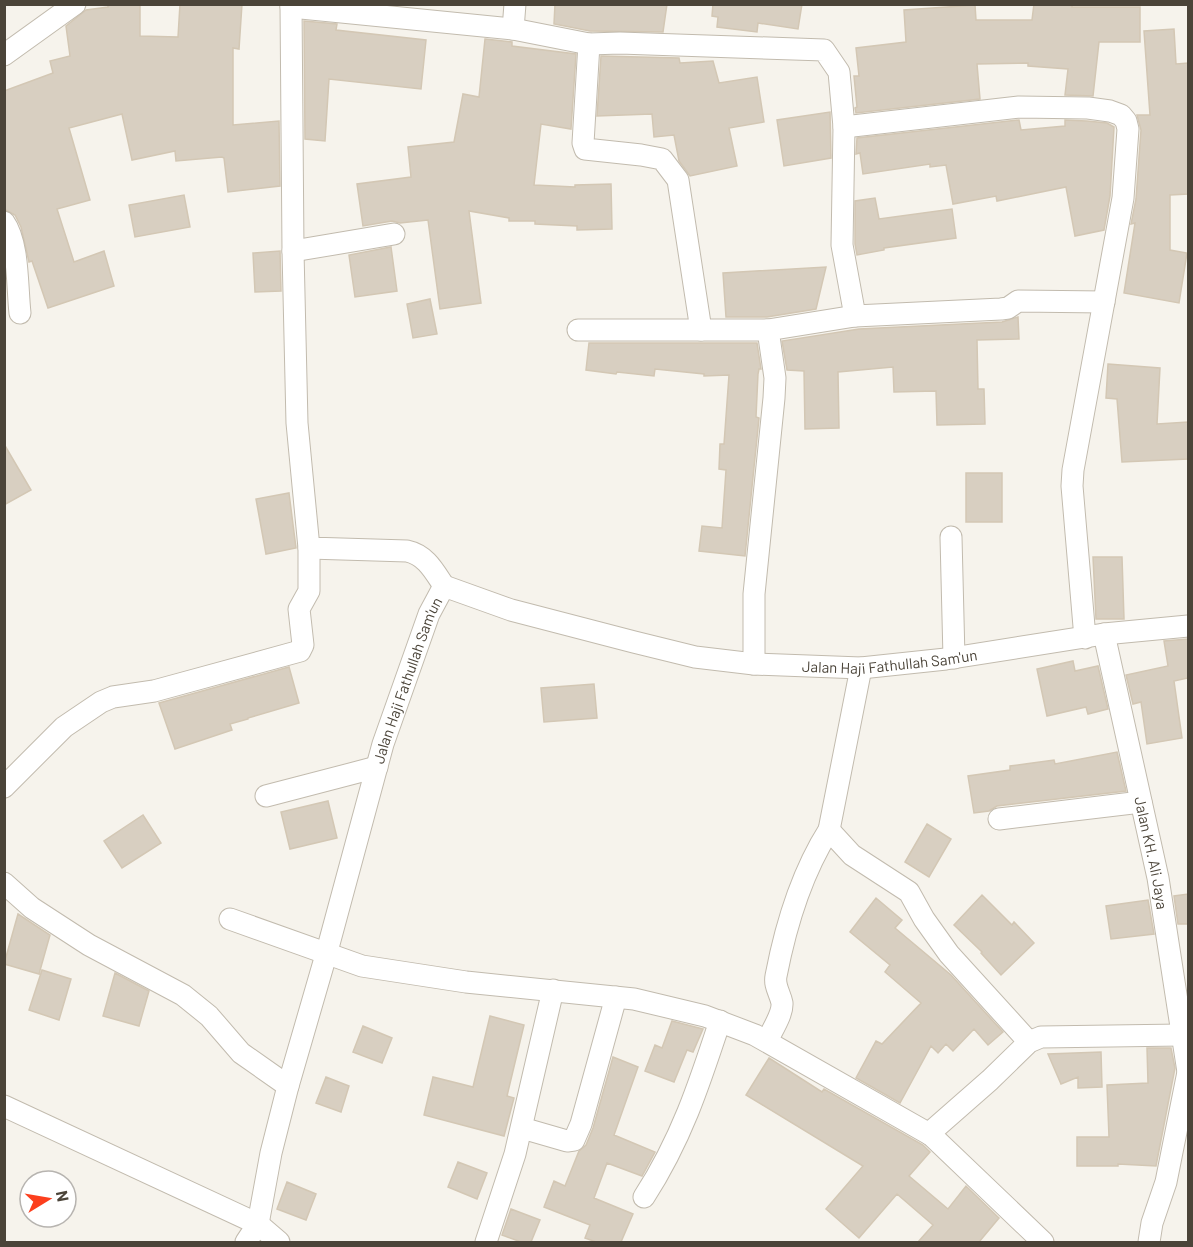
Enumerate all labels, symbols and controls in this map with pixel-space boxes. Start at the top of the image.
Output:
street label: Jalan Haji Fathullah Sam'un [369,594,446,766]
street label: Jalan Haji Fathullah Sam'un [802,645,978,677]
street label: Jalan KH. Ali Jaya [1131,795,1172,911]
north arrow [18,1169,78,1229]
text: N [53,1189,74,1203]

